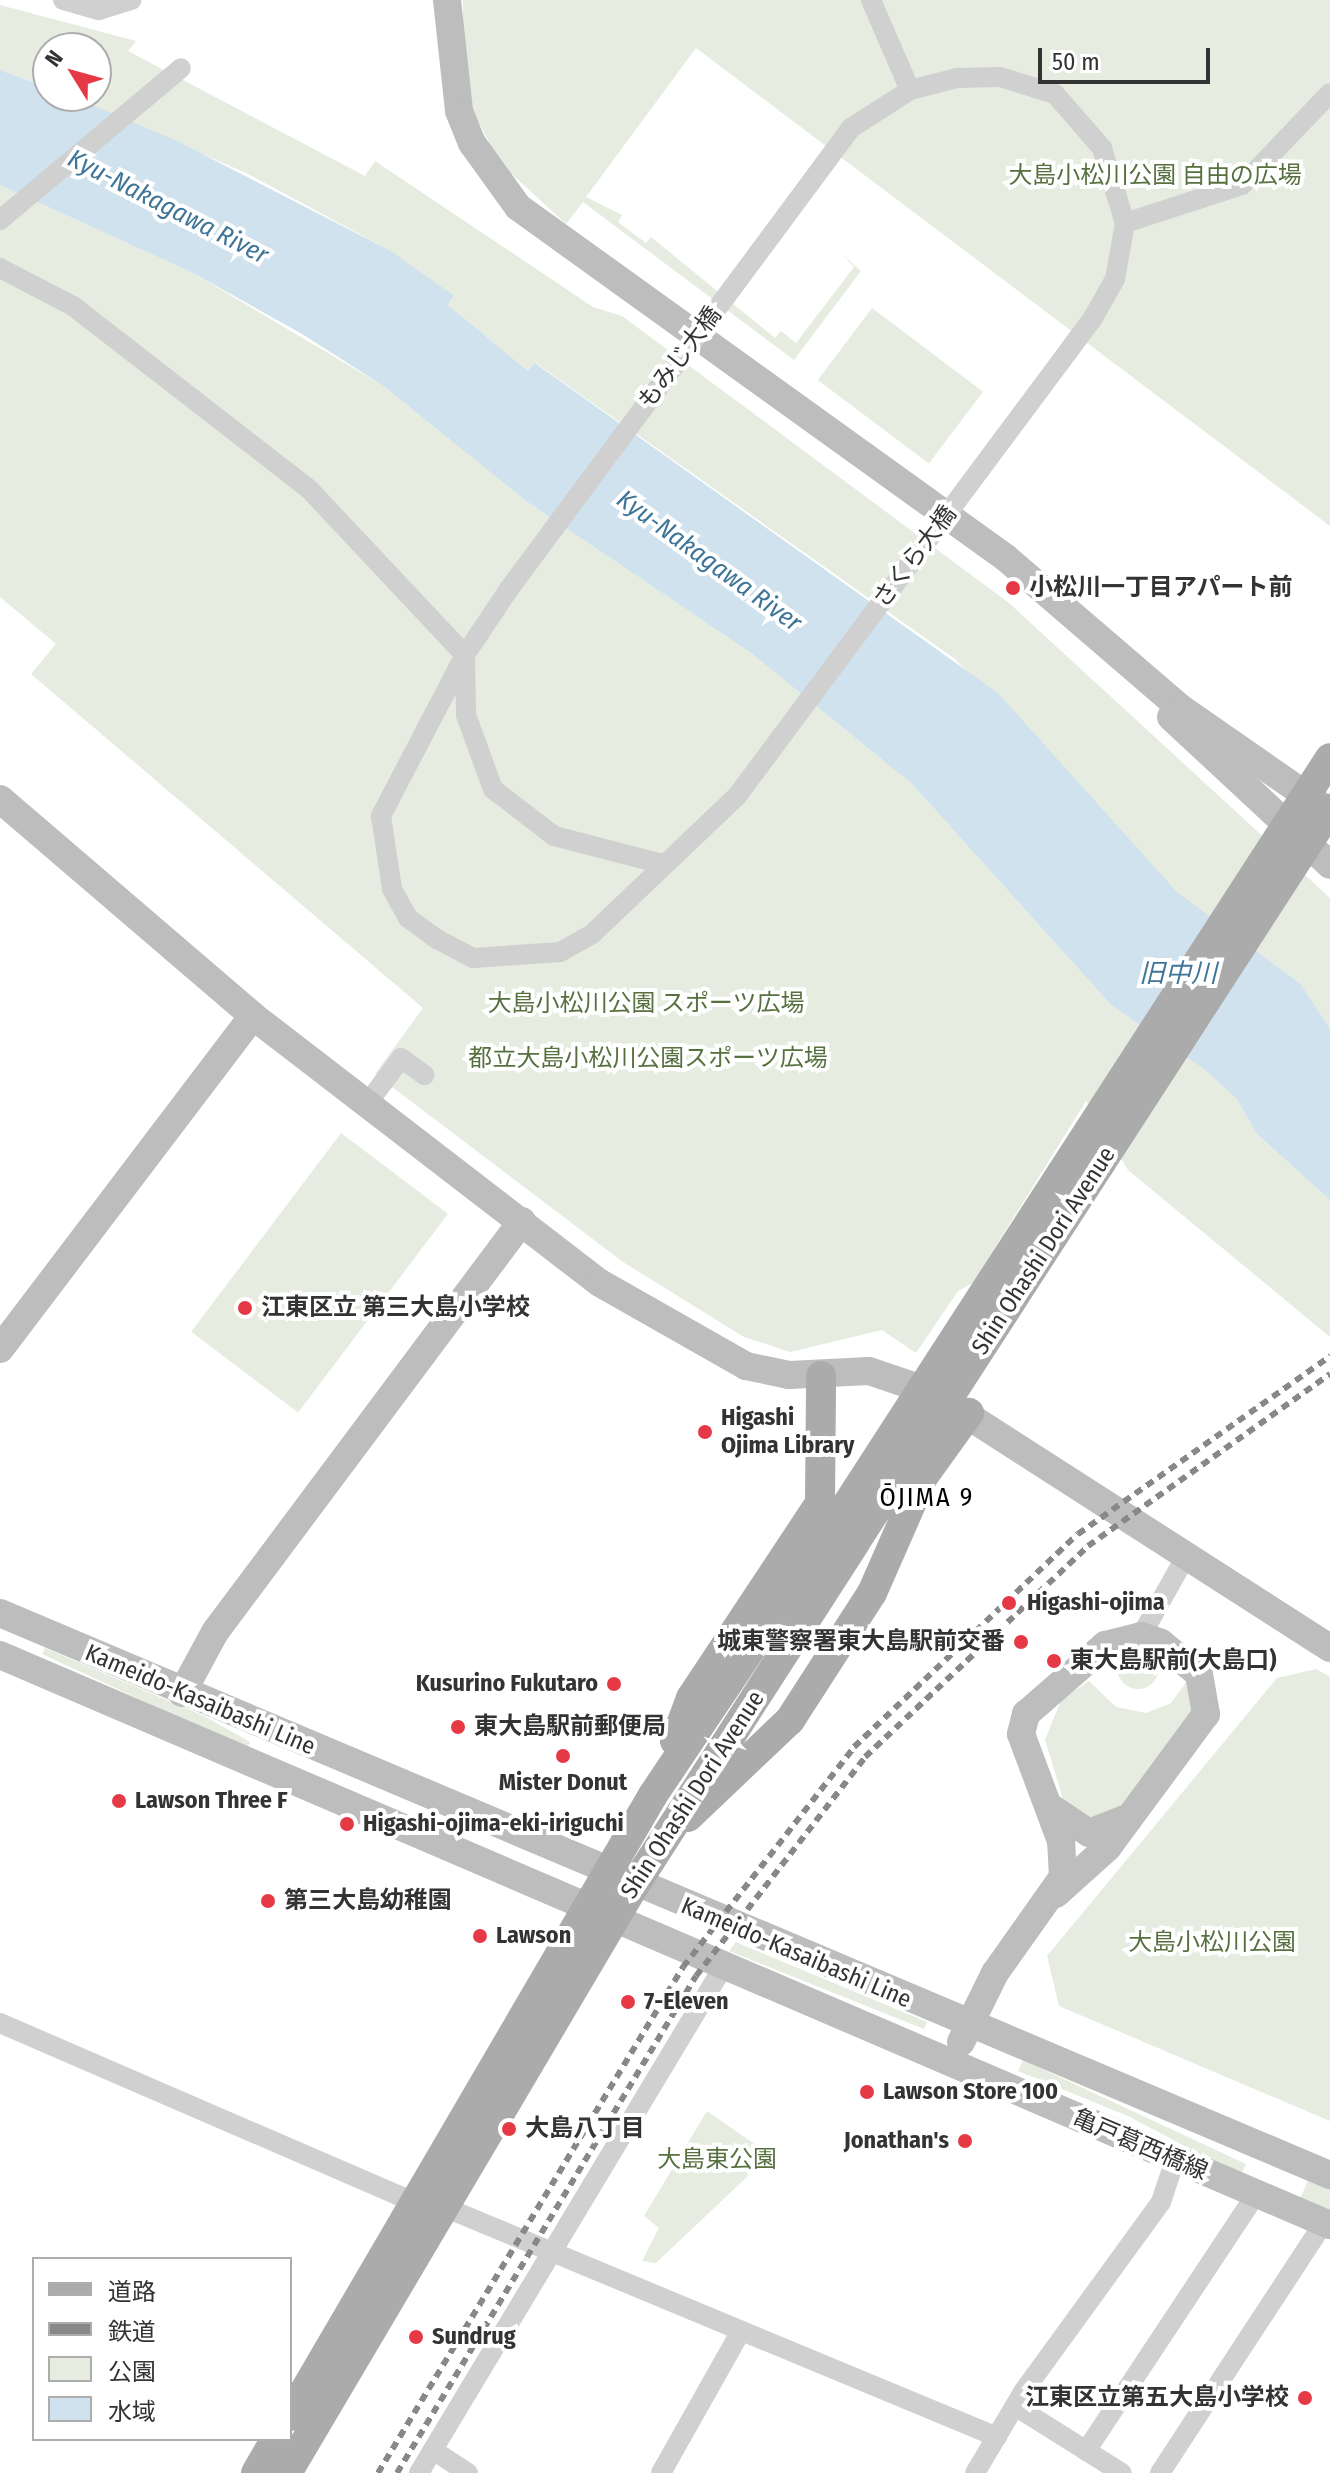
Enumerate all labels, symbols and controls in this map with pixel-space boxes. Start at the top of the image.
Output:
north arrow [32,32,112,112]
scale bar [1042,32,1214,82]
text: N [39,45,69,72]
text: 50 m [1052,48,1100,76]
water label: Kyu-Nakagawa River [63,143,273,271]
park label: 大島小松川公園 自由の広場 [1008,162,1302,190]
street label: もみじ大橋 [632,301,728,415]
water label: Kyu-Nakagawa River [611,484,807,638]
street label: さくら大橋 [867,500,963,614]
place label: 小松川一丁目アパート前 [1029,574,1293,602]
marker: 小松川一丁目アパート前 [1004,579,1022,597]
water label: 旧中川 [1139,958,1217,990]
park label: 大島小松川公園 スポーツ広場 [487,990,805,1018]
park label: 都立大島小松川公園スポーツ広場 [468,1045,828,1073]
street label: Shin Ohashi Dori Avenue [966,1142,1122,1360]
place label: 江東区立 第三大島小学校 [261,1294,530,1322]
marker: 江東区立 第三大島小学校 [236,1299,254,1317]
place label: Higashi Ojima Library [721,1404,854,1460]
marker: Higashi Ojima Library [696,1423,714,1441]
district label: ŌJIMA 9 [880,1482,974,1514]
place label: Higashi-ojima [1027,1589,1165,1617]
marker: Higashi-ojima [998,1592,1020,1614]
place label: 城東警察署東大島駅前交番 [717,1628,1005,1656]
marker: 城東警察署東大島駅前交番 [1012,1633,1030,1651]
street label: Kameido-Kasaibashi Line [81,1639,319,1761]
place label: 東大島駅前(大島口) [1070,1647,1276,1675]
marker: 東大島駅前(大島口) [1045,1652,1063,1670]
place label: Kusurino Fukutaro [416,1670,598,1698]
marker: Kusurino Fukutaro [605,1675,623,1693]
street label: Shin Ohashi Dori Avenue [615,1686,771,1904]
place label: 東大島駅前郵便局 [474,1713,666,1741]
marker: 東大島駅前郵便局 [449,1718,467,1736]
marker: Mister Donut [554,1747,572,1765]
place label: Mister Donut [499,1769,627,1797]
place label: Lawson Three F [135,1787,288,1815]
marker: Lawson Three F [110,1792,128,1810]
place label: Higashi-ojima-eki-iriguchi [363,1810,624,1838]
marker: Higashi-ojima-eki-iriguchi [338,1815,356,1833]
place label: 第三大島幼稚園 [284,1887,452,1915]
marker: 第三大島幼稚園 [259,1892,277,1910]
street label: Kameido-Kasaibashi Line [677,1892,915,2014]
place label: Lawson [496,1922,571,1950]
marker: Lawson [471,1927,489,1945]
park label: 大島小松川公園 [1128,1929,1296,1957]
place label: 7-Eleven [644,1988,729,2016]
marker: 7-Eleven [619,1993,637,2011]
place label: Lawson Store 100 [883,2078,1058,2106]
marker: Lawson Store 100 [858,2083,876,2101]
street label: 亀戸葛西橋線 [1068,2104,1212,2186]
place label: 大島八丁目 [525,2115,645,2143]
marker: 大島八丁目 [500,2120,518,2138]
place label: Jonathan's [844,2127,949,2155]
marker: Jonathan's [956,2132,974,2150]
park label: 大島東公園 [657,2146,777,2174]
legend [32,2257,292,2441]
text: 道路 [108,2278,156,2306]
text: 鉄道 [108,2318,156,2346]
place label: Sundrug [432,2323,516,2351]
marker: Sundrug [407,2328,425,2346]
text: 公園 [108,2358,156,2386]
place label: 江東区立第五大島小学校 [1025,2384,1289,2412]
marker: 江東区立第五大島小学校 [1296,2389,1314,2407]
text: 水域 [108,2398,156,2426]

